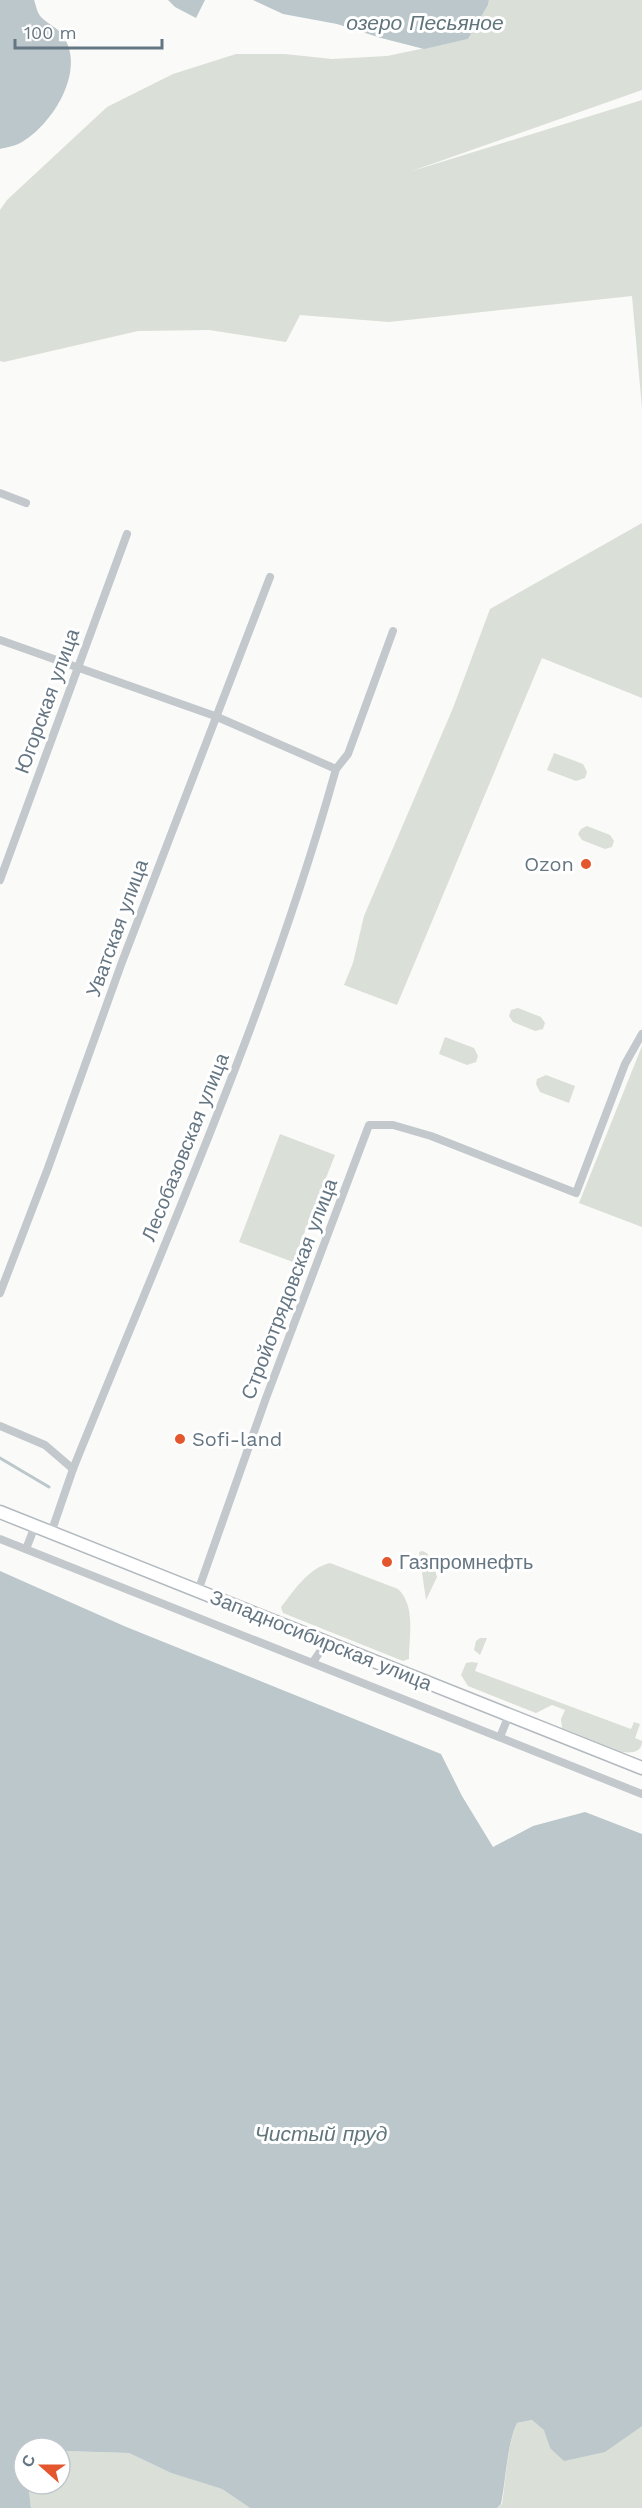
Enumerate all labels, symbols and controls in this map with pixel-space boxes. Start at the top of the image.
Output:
water label: озеро Песьяное [346,10,504,35]
scale bar [15,12,162,50]
text: 100 m [24,22,77,43]
street label: Югорская улица [10,625,85,777]
place label: Ozon [524,852,574,876]
street label: Уватская улица [81,855,153,1000]
marker: Ozon [579,857,593,871]
street label: Лесобазовская улица [136,1049,234,1245]
street label: Стройотрядовская улица [236,1174,343,1403]
place label: Sofi-land [192,1427,282,1451]
marker: Sofi-land [173,1432,187,1446]
place label: Газпромнефть [399,1550,533,1574]
marker: Газпромнефть [380,1555,394,1569]
street label: Западносибирская улица [207,1585,436,1696]
water label: Чистый пруд [255,2121,387,2146]
north arrow [12,2436,72,2496]
text: С [18,2452,40,2470]

